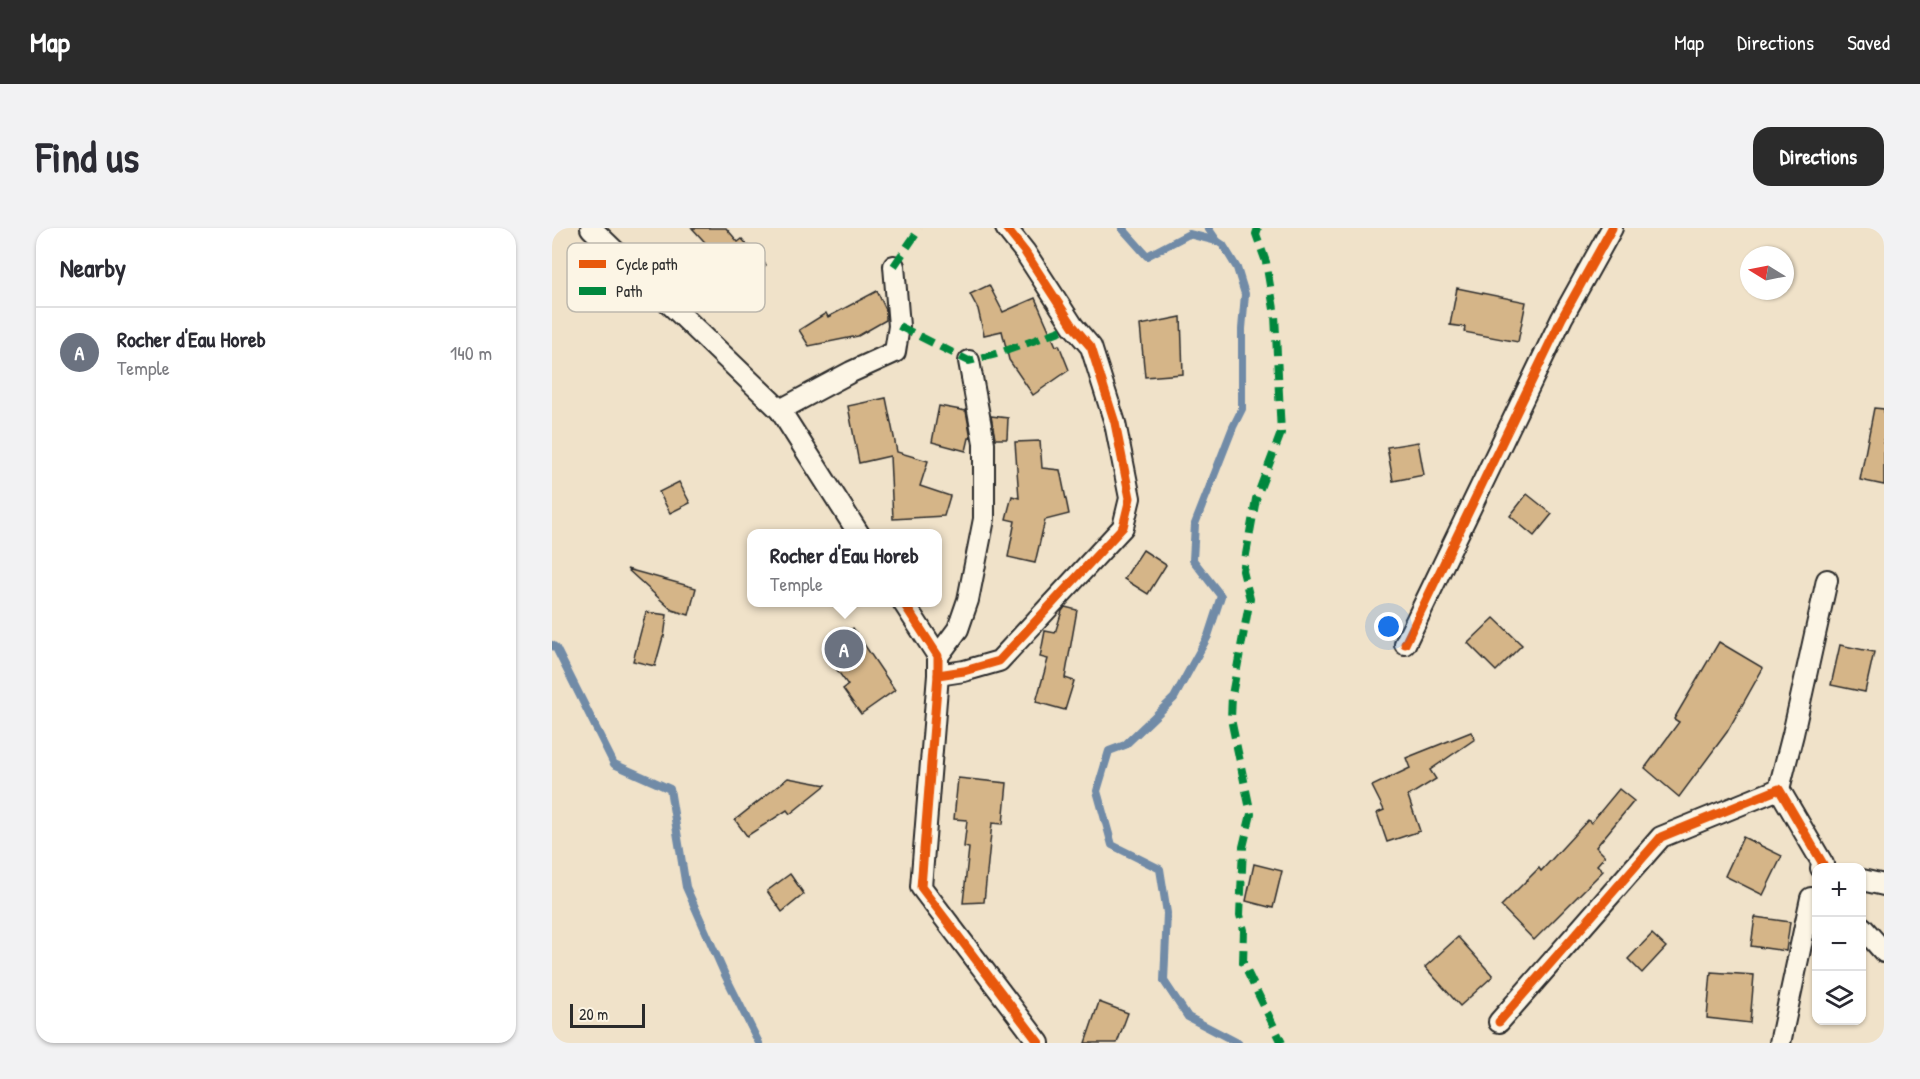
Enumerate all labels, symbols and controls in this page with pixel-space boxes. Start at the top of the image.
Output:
text: Map [30,23,70,61]
text: Map [1674,28,1704,57]
text: Directions [1737,28,1814,57]
text: Saved [1847,28,1890,57]
button: Directions [1753,127,1884,186]
text: Find us [36,128,139,185]
legend [567,243,765,312]
north arrow [1740,246,1794,300]
text: Nearby [60,250,126,285]
text: Cycle path [616,253,678,275]
text: Path [616,280,642,302]
text: Rocher d'Eau Horeb [117,324,266,354]
text: A [75,339,84,366]
text: 140 m [450,339,492,366]
text: Temple [117,354,170,381]
popup [747,529,942,607]
text: Rocher d'Eau Horeb [770,540,919,570]
text: Temple [770,570,823,597]
your location [1374,612,1403,641]
pin: A [824,626,864,672]
map controls [1812,863,1866,1025]
button: + [1812,863,1866,917]
button: − [1812,917,1866,971]
button: layers [1812,971,1866,1025]
scale bar [570,1001,645,1028]
text: 20 m [579,1003,608,1025]

